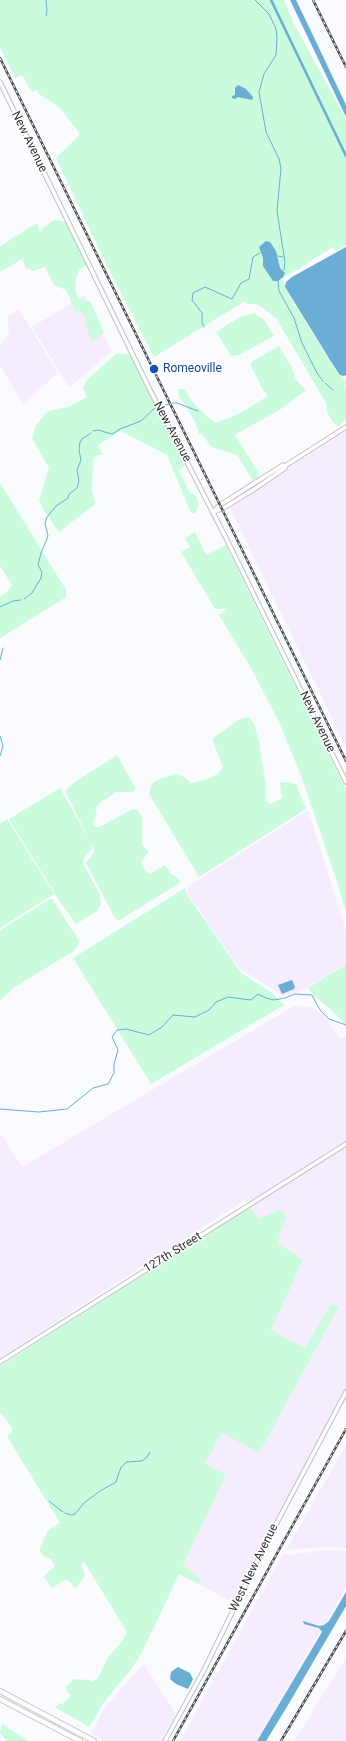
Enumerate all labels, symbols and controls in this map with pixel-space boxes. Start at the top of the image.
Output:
street label: New Avenue [8,109,50,175]
place label: Romeoville [163,362,222,376]
marker: Romeoville [148,363,160,375]
street label: New Avenue [150,399,194,465]
street label: New Avenue [296,689,338,755]
street label: 127th Street [141,1230,205,1276]
street label: West New Avenue [226,1522,282,1614]

